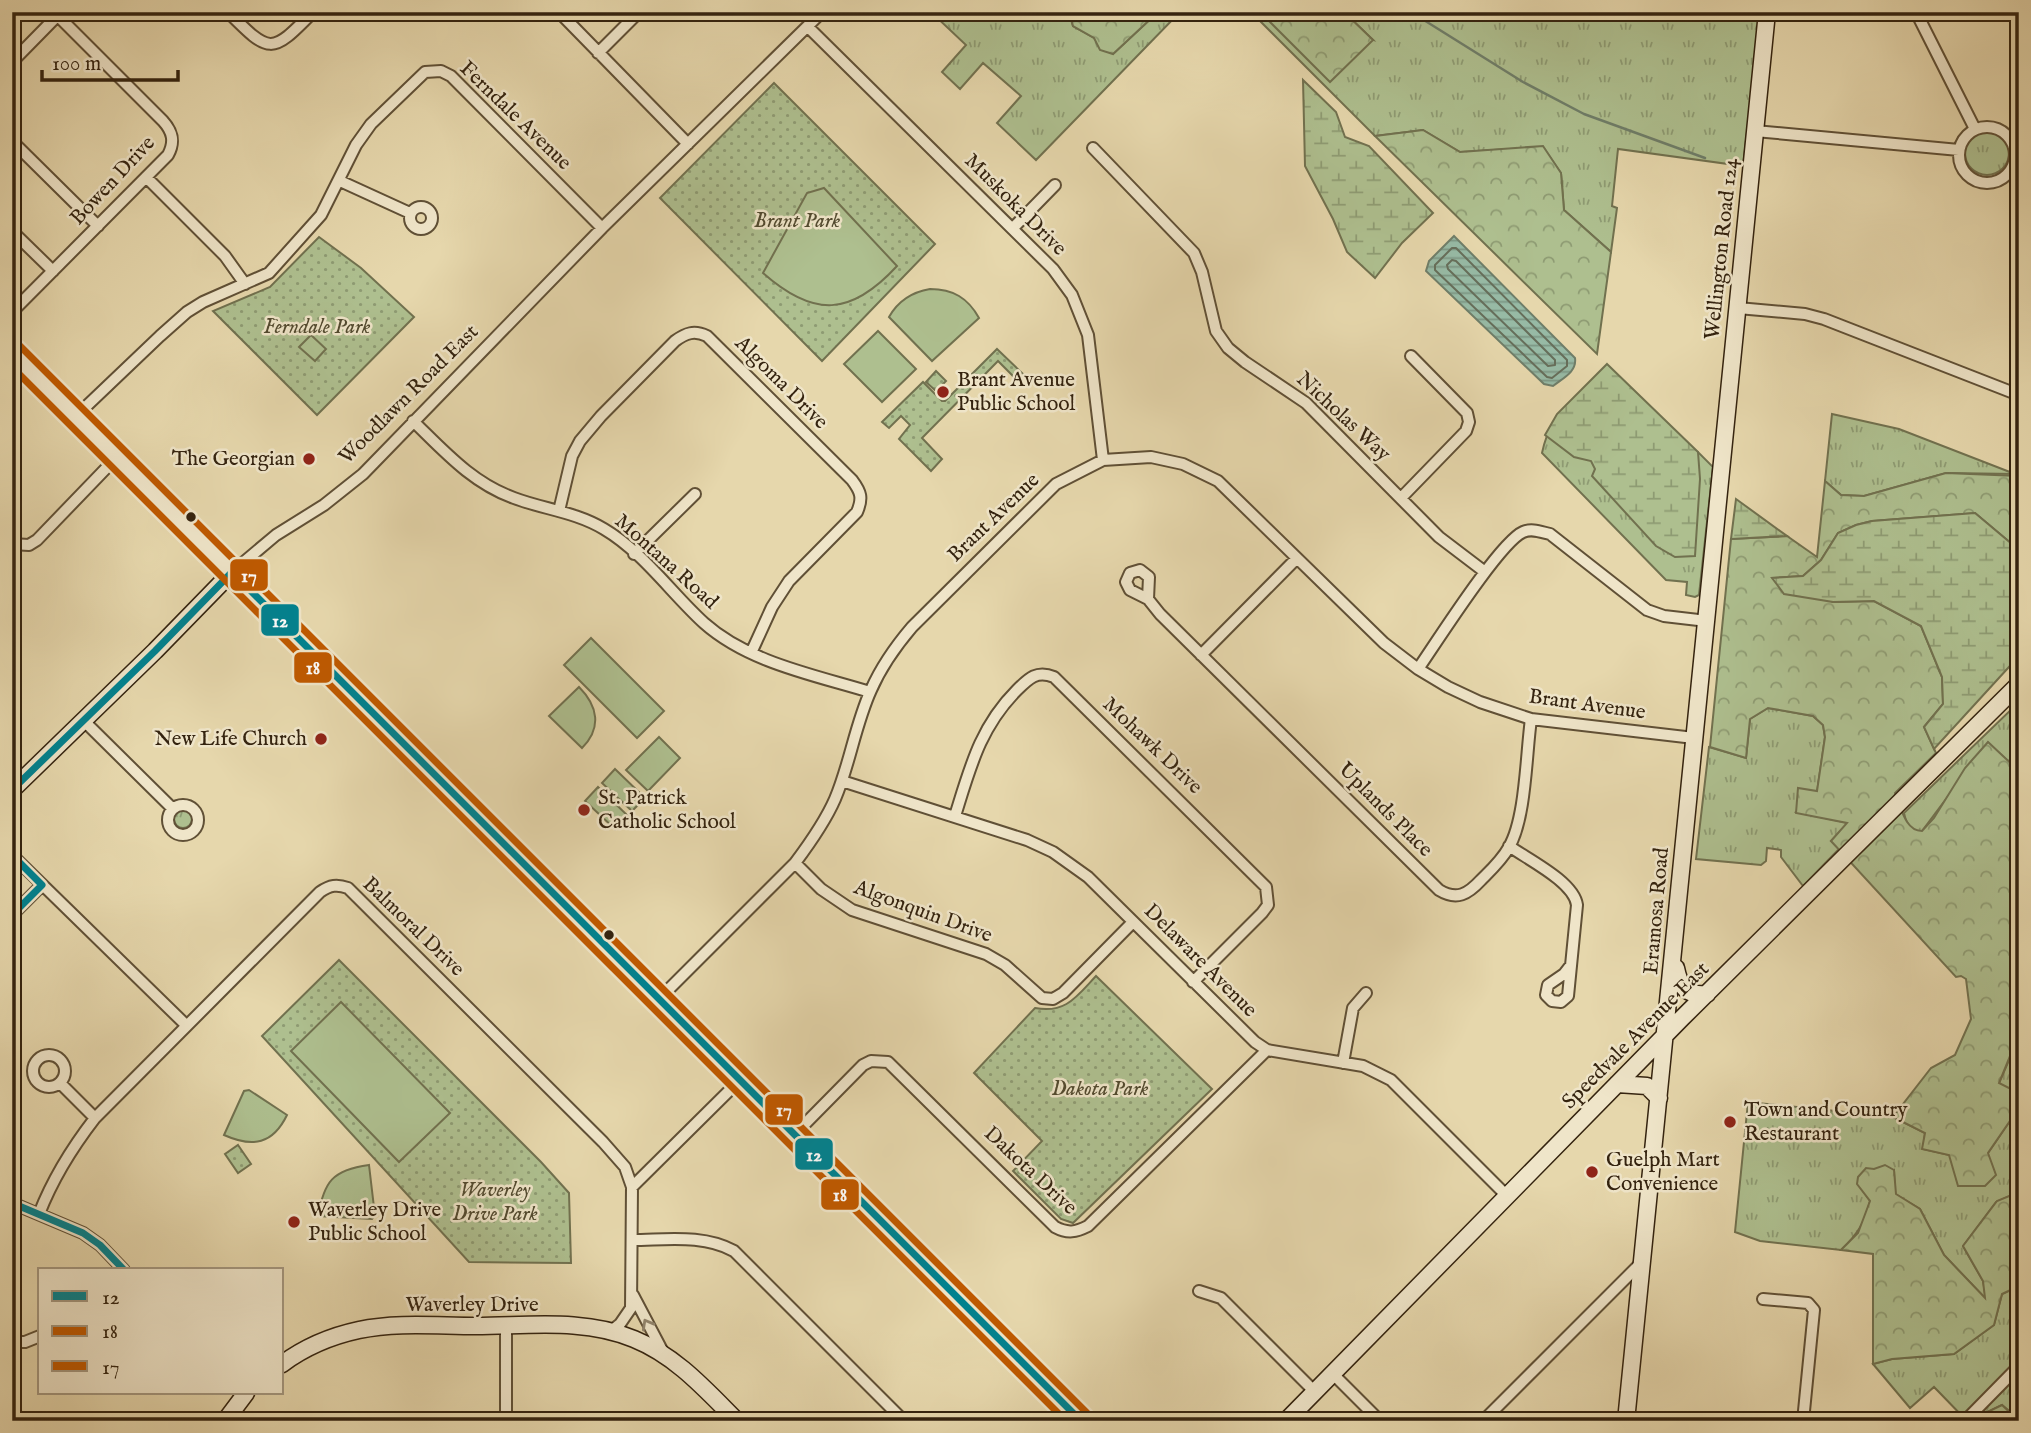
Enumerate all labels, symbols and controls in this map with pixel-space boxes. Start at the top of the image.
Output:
scale bar [42,38,178,82]
text: 100 m [52,51,101,78]
street label: Ferndale Avenue [453,56,577,177]
street label: Bowen Drive [65,130,162,232]
street label: Muskoka Drive [958,148,1072,262]
street label: Wellington Road 124 [1699,156,1745,341]
park label: Brant Park [754,208,841,235]
park label: Ferndale Park [264,314,371,341]
street label: Woodlawn Road East [333,319,485,471]
street label: Algoma Drive [728,330,834,436]
street label: Nicholas Way [1290,366,1396,468]
place label: Brant Avenue Public School [957,367,1075,418]
marker: Brant Avenue Public School [935,384,951,400]
place label: The Georgian [172,446,295,473]
marker: The Georgian [301,451,317,467]
street label: Brant Avenue [942,467,1046,569]
street label: Montana Road [608,508,724,616]
unlabelled marker [184,510,198,524]
line badge: 17 [229,558,269,592]
text: 17 [241,565,257,589]
line badge: 12 [260,603,300,637]
text: 12 [272,610,288,634]
line badge: 18 [293,651,333,684]
text: 18 [306,657,320,681]
street label: Brant Avenue [1527,683,1648,727]
street label: Mohawk Drive [1096,691,1208,801]
place label: New Life Church [154,726,307,753]
marker: New Life Church [313,731,329,747]
street label: Uplands Place [1332,757,1438,863]
place label: St. Patrick Catholic School [598,785,736,836]
marker: St. Patrick Catholic School [576,802,592,818]
street label: Eramosa Road [1638,846,1676,976]
street label: Balmoral Drive [356,871,470,983]
street label: Algonquin Drive [849,874,996,950]
street label: Delaware Avenue [1137,898,1263,1024]
unlabelled marker [602,928,616,942]
street label: Speedvale Avenue East [1557,957,1715,1115]
park label: Dakota Park [1051,1076,1149,1103]
line badge: 17 [764,1093,804,1126]
place label: Town and Country Restaurant [1744,1097,1908,1148]
text: 17 [776,1099,792,1123]
marker: Town and Country Restaurant [1722,1114,1738,1130]
street label: Dakota Drive [978,1121,1083,1221]
line badge: 12 [794,1137,834,1171]
text: 12 [806,1144,822,1168]
place label: Guelph Mart Convenience [1606,1147,1720,1198]
marker: Guelph Mart Convenience [1584,1164,1600,1180]
park label: Waverley Drive Park [452,1177,538,1228]
line badge: 18 [820,1178,860,1211]
text: 18 [833,1184,847,1208]
place label: Waverley Drive Public School [308,1197,442,1248]
marker: Waverley Drive Public School [286,1214,302,1230]
legend [38,1268,284,1394]
text: 12 [102,1285,120,1312]
street label: Waverley Drive [405,1292,539,1319]
text: 18 [102,1319,118,1346]
one-way arrow [642,1319,655,1332]
text: 17 [102,1355,120,1382]

